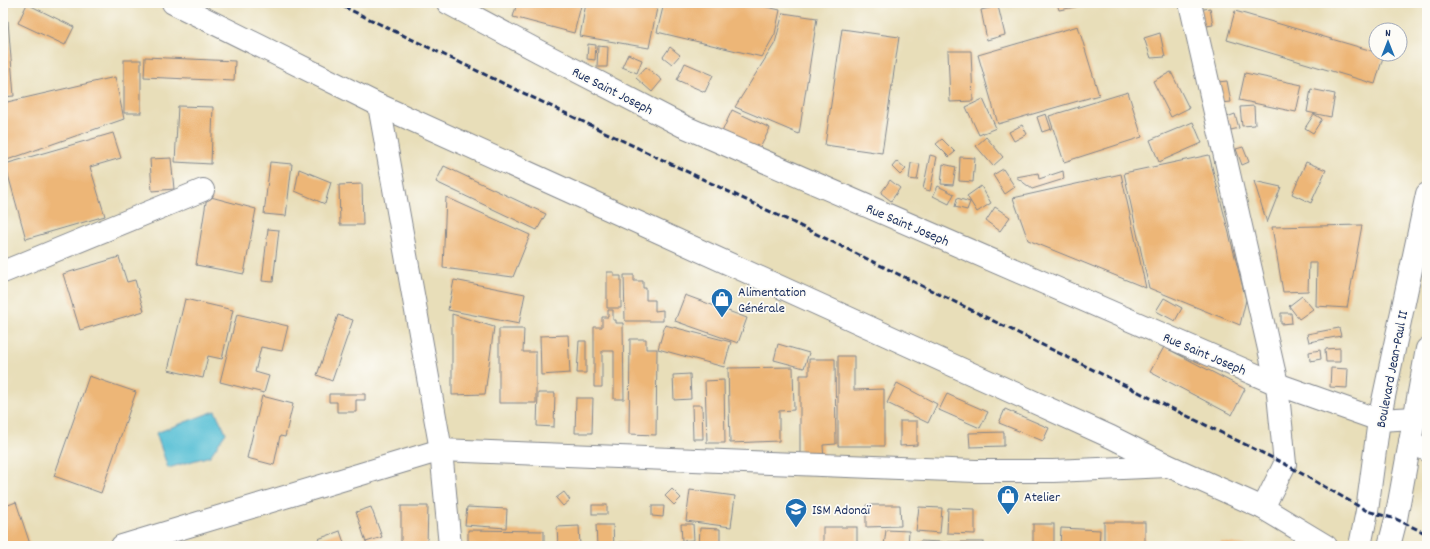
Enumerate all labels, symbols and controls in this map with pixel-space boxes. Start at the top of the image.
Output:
north arrow [1368,22,1408,62]
text: N [1385,26,1391,42]
street label: Rue Saint Joseph [568,63,656,121]
street label: Rue Saint Joseph [863,199,952,252]
place label: Alimentation Générale [738,283,806,319]
shop icon: Alimentation Générale [709,286,735,319]
street label: Boulevard Jean-Paul II [1372,308,1414,430]
street label: Rue Saint Joseph [1160,328,1249,381]
shop icon: Atelier [995,483,1021,516]
place label: Atelier [1024,488,1061,508]
school or university icon: ISM Adonaï [783,496,809,529]
place label: ISM Adonaï [812,501,871,521]

